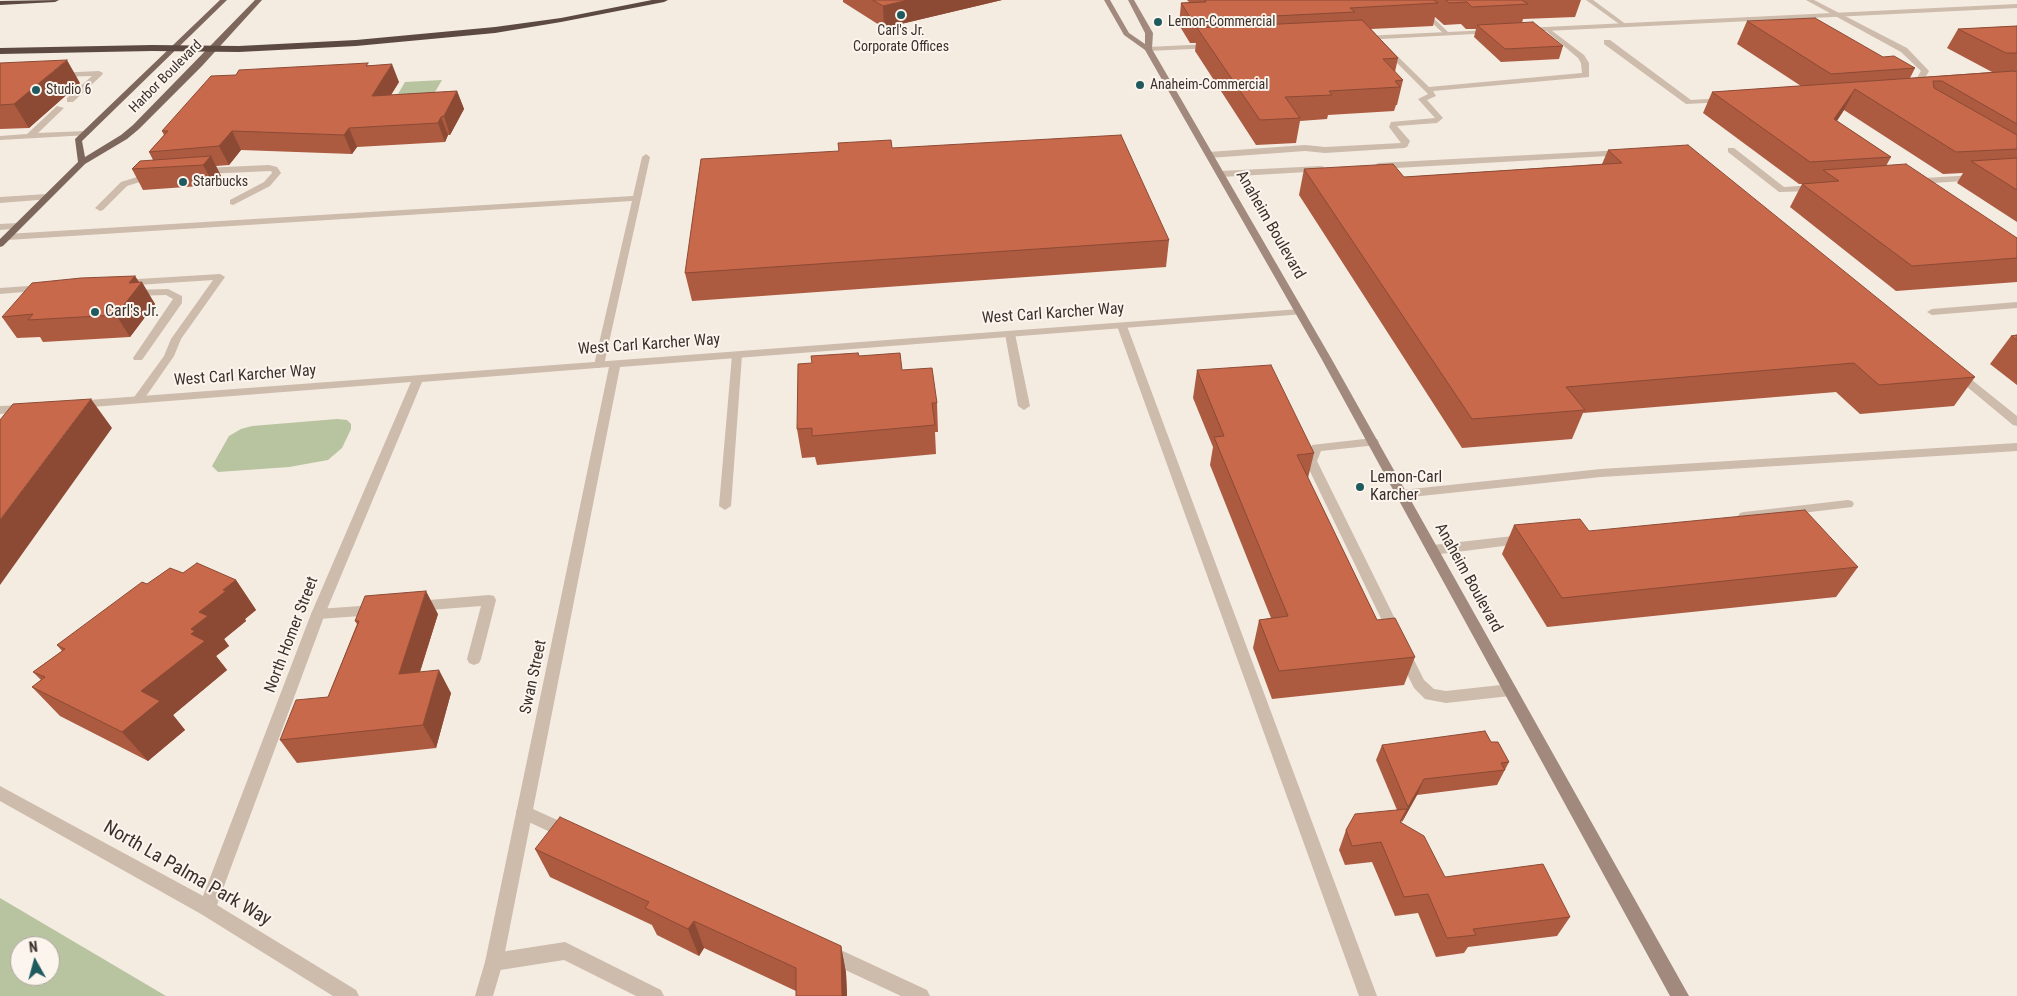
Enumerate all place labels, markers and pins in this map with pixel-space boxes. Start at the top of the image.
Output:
marker: Carl's Jr. Corporate Offices [895,9,907,21]
place label: Lemon-Commercial [1168,14,1275,30]
marker: Lemon-Commercial [1152,16,1164,28]
place label: Carl's Jr. Corporate Offices [853,23,949,56]
place label: Anaheim-Commercial [1150,77,1268,93]
marker: Anaheim-Commercial [1134,79,1146,91]
place label: Studio 6 [46,82,91,98]
marker: Studio 6 [30,84,42,96]
place label: Starbucks [193,174,248,190]
marker: Starbucks [177,176,189,188]
place label: Carl's Jr. [105,302,159,322]
marker: Carl's Jr. [89,306,101,318]
place label: Lemon-Carl Karcher [1370,468,1442,506]
marker: Lemon-Carl Karcher [1354,481,1366,493]

